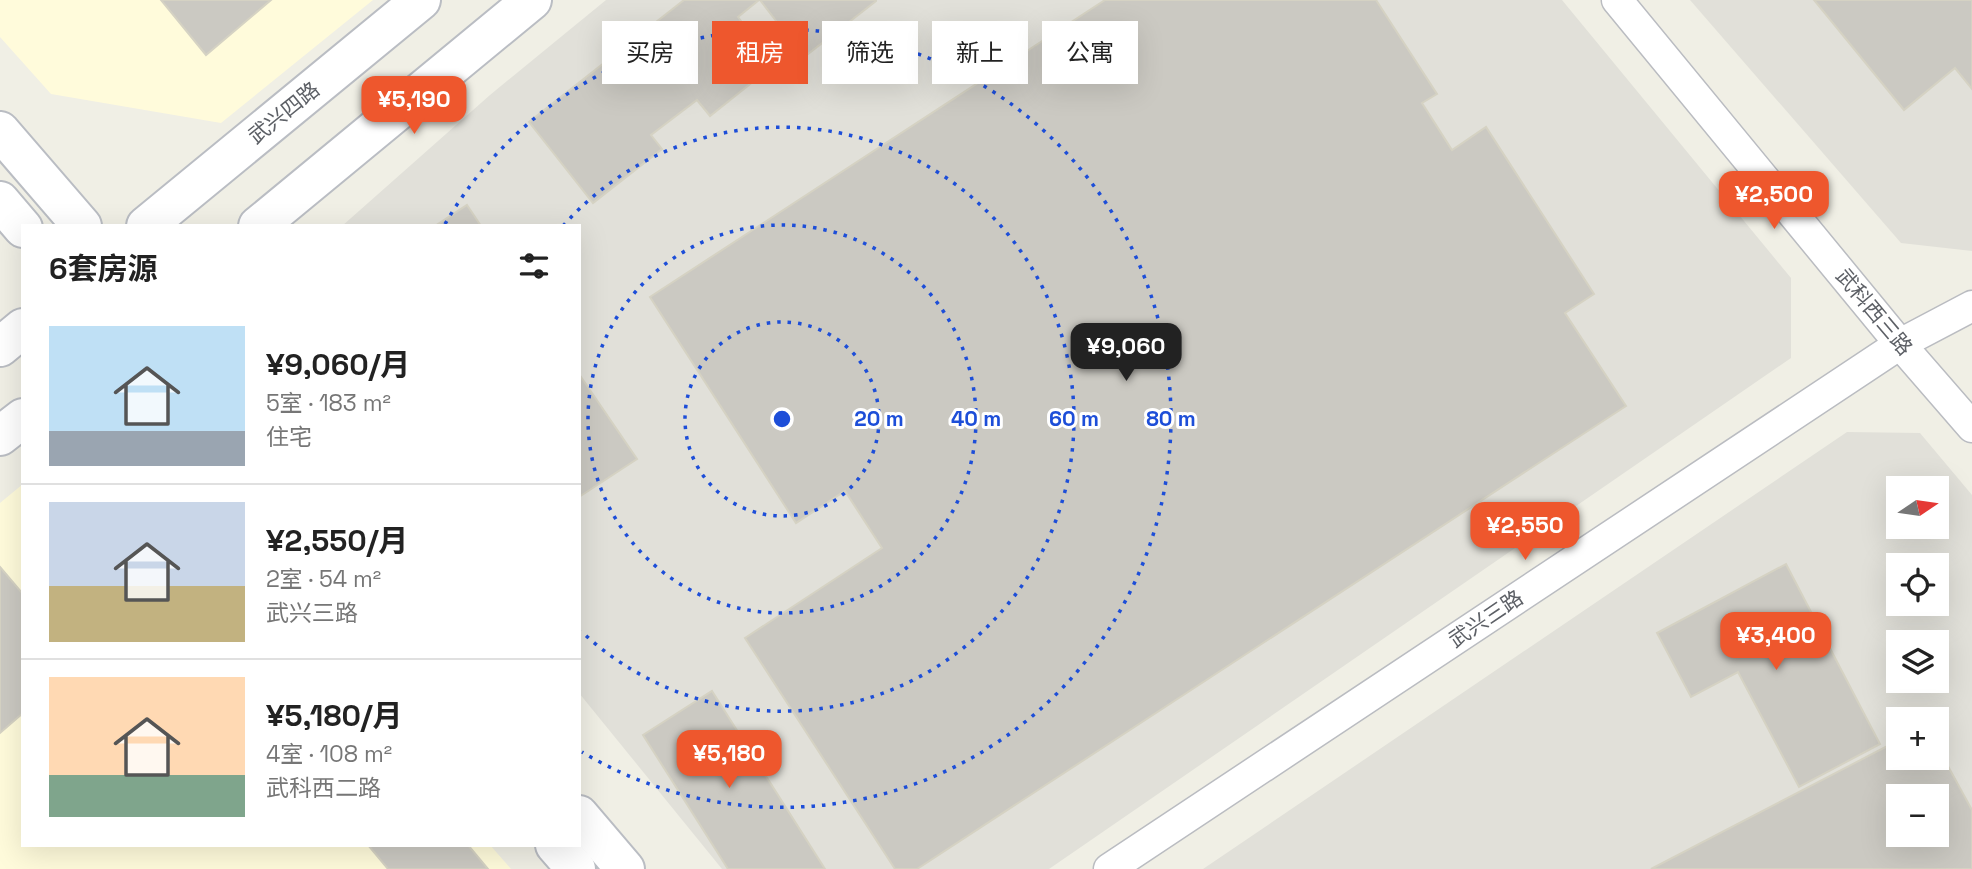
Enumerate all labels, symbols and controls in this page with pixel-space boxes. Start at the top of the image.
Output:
chip: 买房 [602,21,698,84]
chip: 租房 [712,21,808,84]
chip: 筛选 [822,21,918,84]
chip: 新上 [932,21,1028,84]
chip: 公寓 [1042,21,1138,84]
street label: 武兴四路 [243,76,325,150]
pin: ¥5,190 [357,76,471,136]
text: ¥5,190 [377,84,451,114]
pin: ¥2,500 [1717,172,1831,231]
text: ¥2,500 [1735,179,1813,209]
icon: filters [515,247,553,285]
text: 6套房源 [49,249,158,288]
street label: 武科西三路 [1830,263,1918,361]
pin: ¥9,060 [1069,324,1183,383]
text: ¥9,060 [1087,331,1165,361]
text: ¥9,060/月 [266,345,410,384]
icon: home [105,354,189,438]
text: 5室 · 183 m² [266,388,391,418]
text: 20 m [854,405,904,432]
text: 40 m [951,405,1001,432]
text: 60 m [1049,405,1099,432]
text: 80 m [1146,405,1196,432]
centre of rings [770,407,794,431]
text: 住宅 [266,422,312,452]
north arrow [1886,476,1950,539]
map controls [1886,476,1949,847]
pin: ¥2,550 [1468,503,1582,562]
text: ¥2,550 [1486,510,1564,540]
text: ¥2,550/月 [266,521,408,560]
icon: home [105,530,189,614]
button: locate [1886,553,1949,616]
text: 2室 · 54 m² [266,564,381,594]
street label: 武兴三路 [1443,584,1528,653]
text: 武兴三路 [266,598,358,628]
pin: ¥3,400 [1719,612,1833,672]
text: ¥3,400 [1736,620,1816,650]
button: layers [1886,630,1949,693]
text: ¥5,180/月 [266,696,403,735]
icon: home [105,705,189,789]
button: + [1886,707,1949,770]
pin: ¥5,180 [672,730,786,790]
text: ¥5,180 [693,738,765,768]
text: 4室 · 108 m² [266,739,392,769]
text: 武科西二路 [266,773,381,803]
button: − [1886,784,1949,847]

